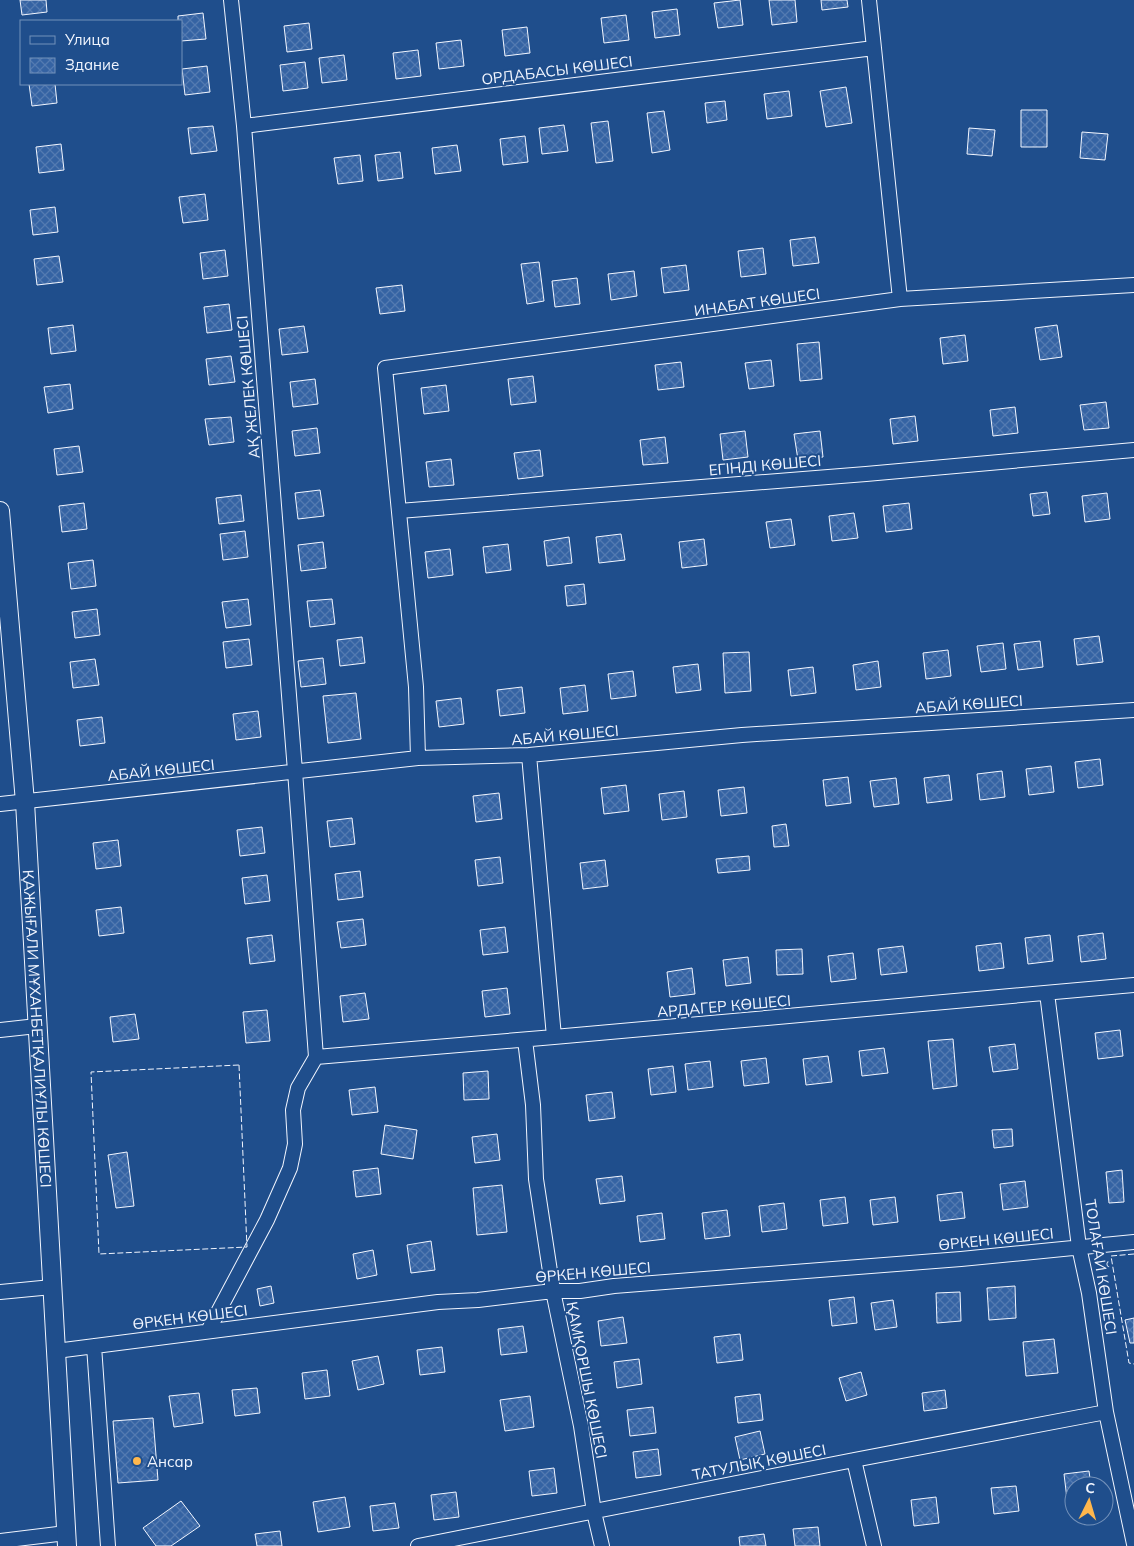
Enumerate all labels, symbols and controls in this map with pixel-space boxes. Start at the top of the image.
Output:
legend [20,20,182,85]
text: Улица [64,30,110,49]
street label: ОРДАБАСЫ КӨШЕСІ [480,51,634,89]
text: Здание [65,55,119,74]
street label: ИНАБАТ КӨШЕСІ [693,284,821,320]
street label: АҚ ЖЕЛЕК КӨШЕСІ [232,315,264,459]
street label: ЕГІНДІ КӨШЕСІ [708,451,822,479]
street label: АБАЙ КӨШЕСІ [915,691,1023,717]
street label: АБАЙ КӨШЕСІ [510,721,620,749]
street label: АБАЙ КӨШЕСІ [106,755,216,785]
street label: ҚАЖЫҒАЛИ МҰХАНБЕТҚАЛИҰЛЫ КӨШЕСІ [19,869,56,1188]
street label: АРДАГЕР КӨШЕСІ [656,991,792,1021]
street label: ТОЛАҒАЙ КӨШЕСІ [1081,1198,1121,1336]
street label: ӨРКЕН КӨШЕСІ [937,1223,1055,1255]
street label: ӨРКЕН КӨШЕСІ [534,1257,652,1287]
street label: ҚАМҚОРШЫ КӨШЕСІ [562,1300,612,1460]
street label: ӨРКЕН КӨШЕСІ [131,1301,249,1333]
street label: ТАТУЛЫҚ КӨШЕСІ [691,1440,827,1484]
place label: Ансар [147,1452,193,1471]
marker: Ансар [131,1455,143,1467]
north arrow [1064,1476,1114,1526]
text: С [1085,1479,1096,1497]

